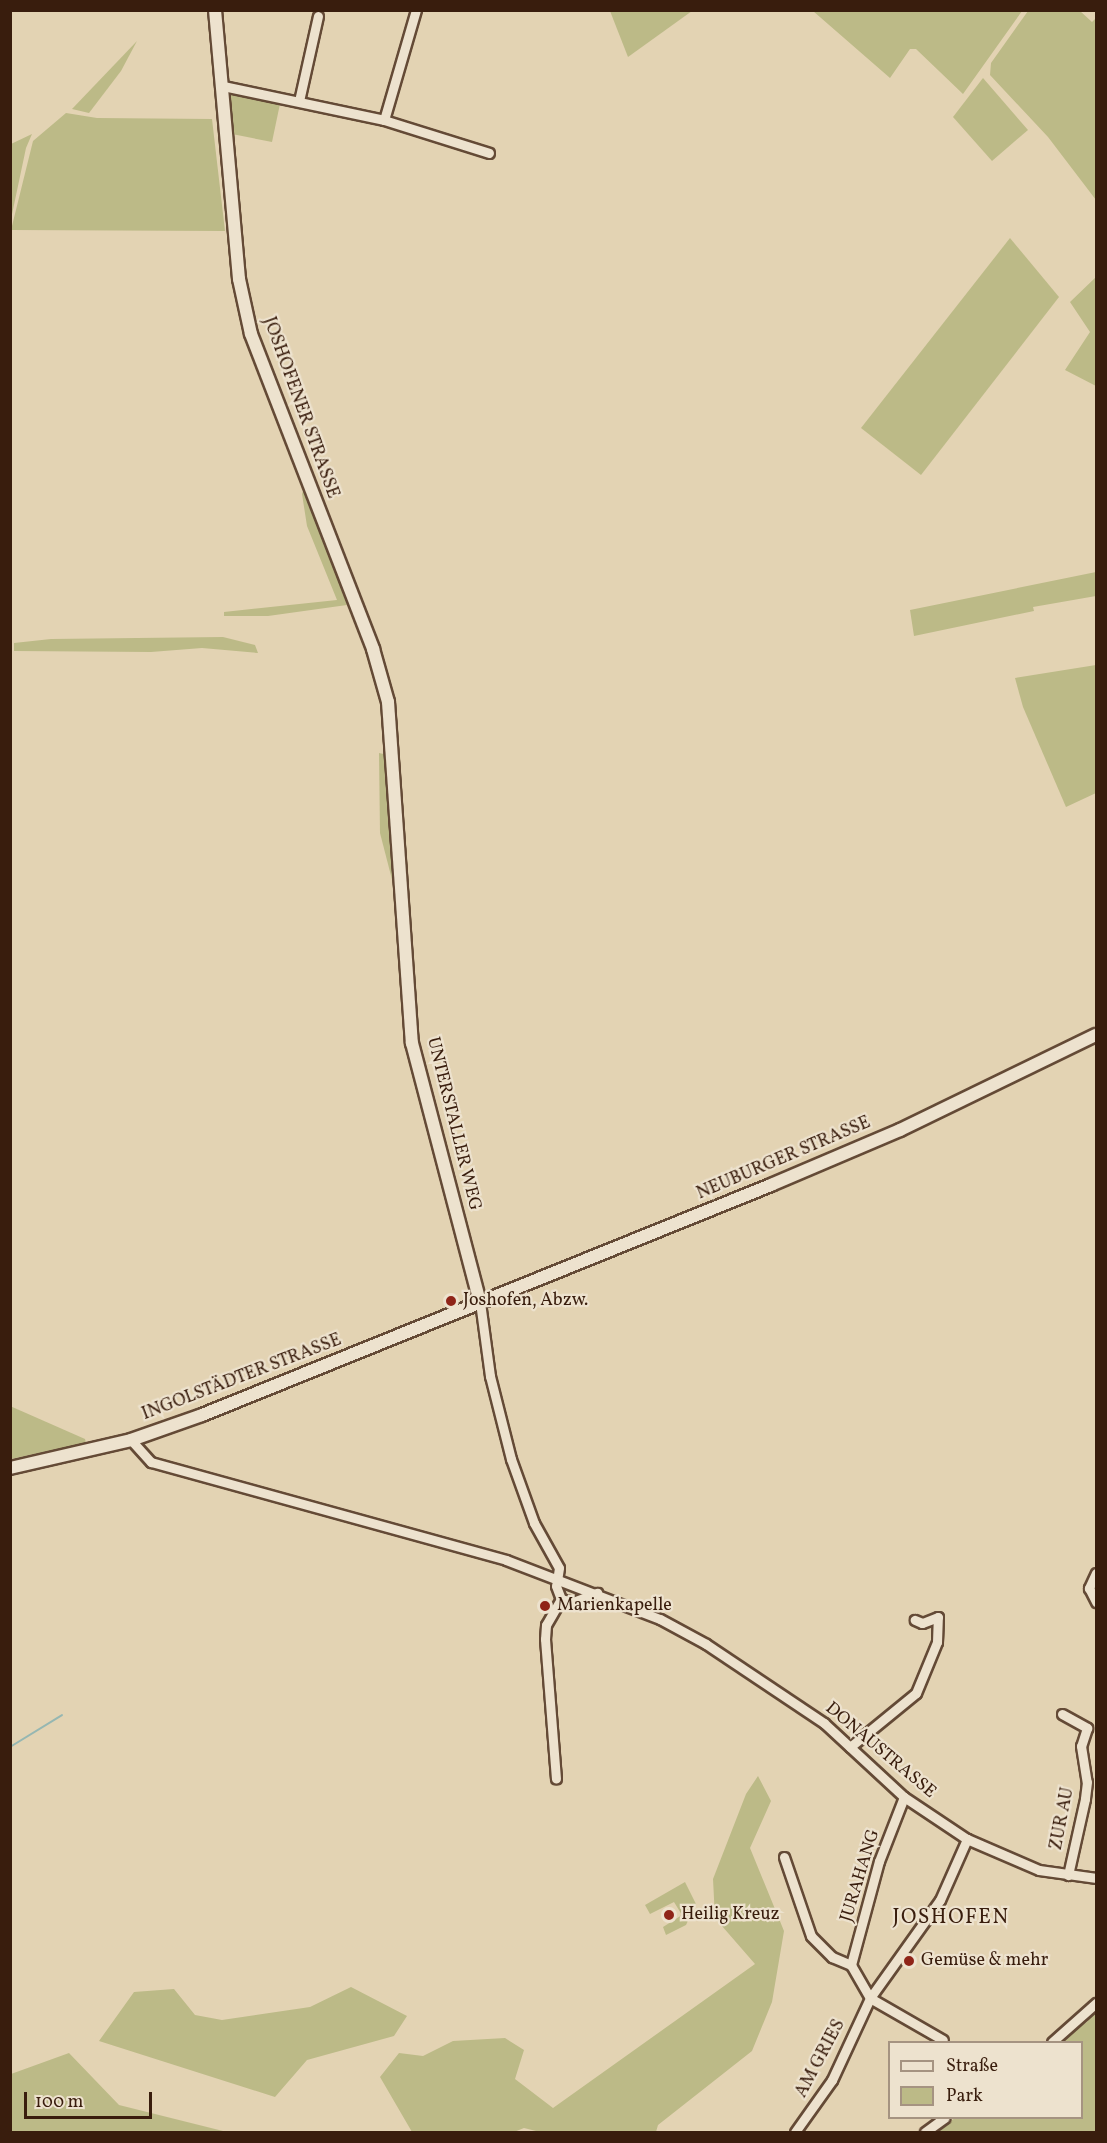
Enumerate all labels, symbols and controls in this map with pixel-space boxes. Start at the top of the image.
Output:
street label: JOSHOFENER STRASSE [257,314,343,502]
street label: UNTERSTALLER WEG [421,1035,485,1213]
street label: NEUBURGER STRASSE [694,1113,874,1205]
place label: Joshofen, Abzw. [463,1290,588,1312]
marker: Joshofen, Abzw. [444,1294,458,1308]
street label: INGOLSTÄDTER STRASSE [139,1330,345,1426]
place label: Marienkapelle [557,1595,672,1617]
marker: Marienkapelle [538,1599,552,1613]
street label: DONAUSTRASSE [820,1698,940,1804]
street label: ZUR AU [1046,1786,1080,1852]
street label: JURAHANG [837,1827,885,1925]
place label: Heilig Kreuz [681,1904,780,1926]
district label: JOSHOFEN [893,1905,1009,1931]
marker: Heilig Kreuz [662,1908,676,1922]
place label: Gemüse & mehr [921,1950,1048,1972]
marker: Gemüse & mehr [902,1954,916,1968]
street label: AM GRIES [791,2016,851,2102]
legend [888,2041,1083,2119]
text: Straße [946,2054,998,2079]
scale bar [27,2080,154,2118]
text: Park [946,2084,983,2109]
text: 100 m [35,2090,84,2115]

